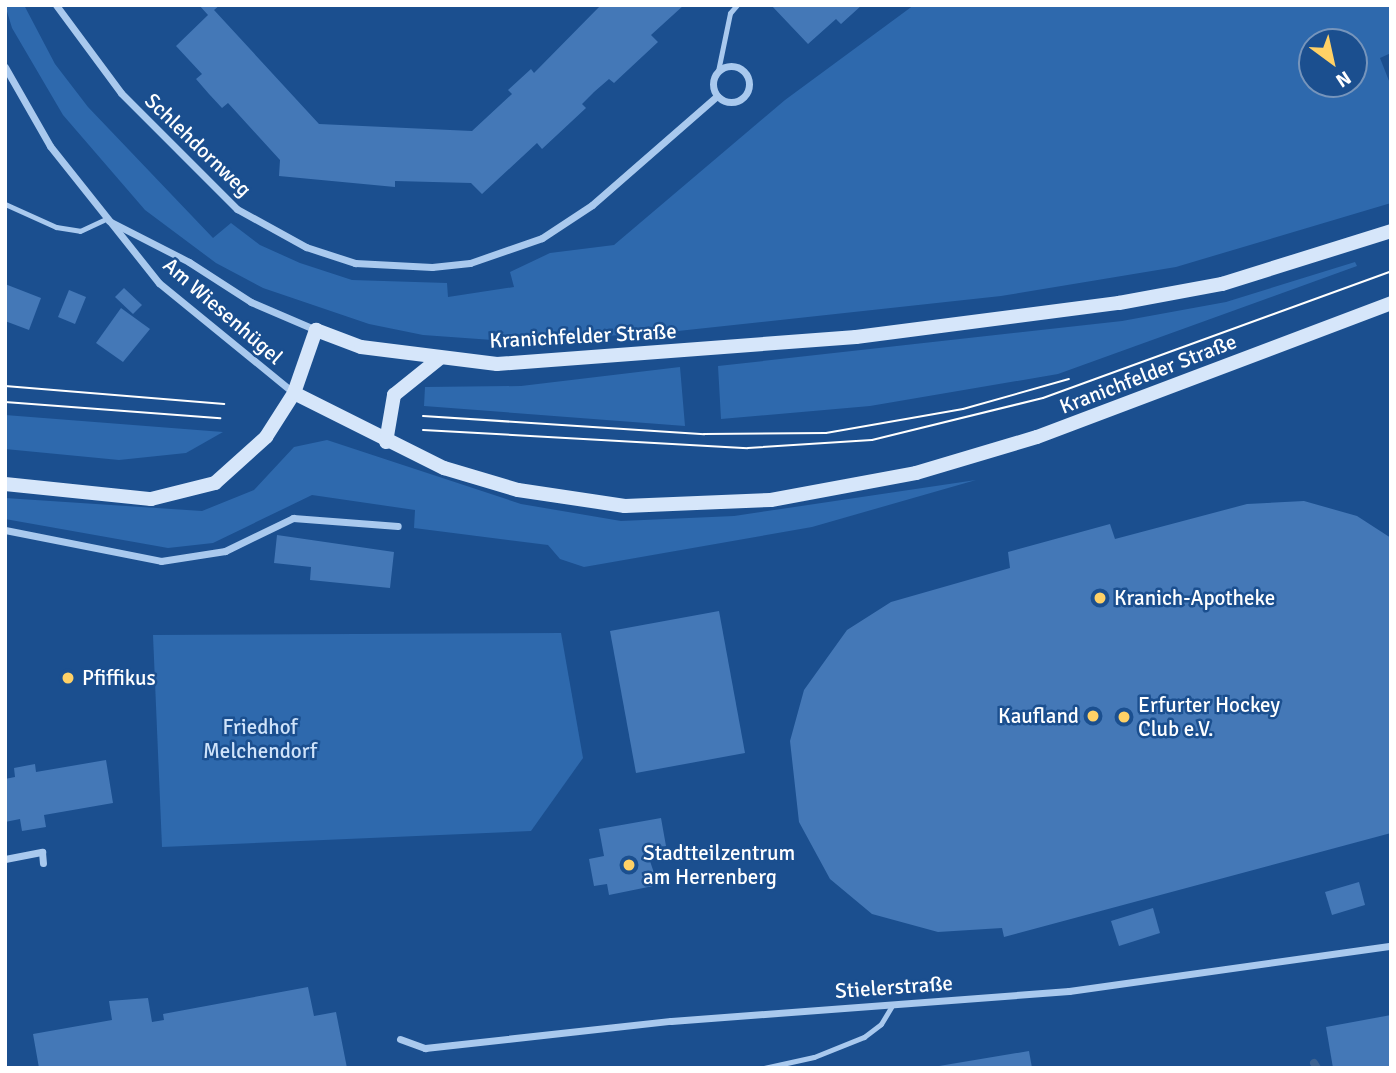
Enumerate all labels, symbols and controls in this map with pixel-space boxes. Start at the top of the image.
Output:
north arrow [1298,28,1368,98]
text: N [1331,65,1355,93]
street label: Schlehdornweg [140,88,256,202]
street label: Am Wiesenhügel [158,252,288,370]
street label: Kranichfelder Straße [489,319,677,353]
street label: Kranichfelder Straße [1056,329,1240,419]
place label: Kranich-Apotheke [1114,585,1275,611]
marker: Kranich-Apotheke [1092,590,1108,606]
place label: Pfiffikus [82,665,156,691]
marker: Pfiffikus [60,670,76,686]
place label: Erfurter Hockey Club e.V. [1138,692,1280,742]
place label: Kaufland [998,703,1079,729]
marker: Kaufland [1085,708,1101,724]
marker: Erfurter Hockey Club e.V. [1116,709,1132,725]
park label: Friedhof Melchendorf [203,714,317,764]
place label: Stadtteilzentrum am Herrenberg [643,840,795,890]
marker: Stadtteilzentrum am Herrenberg [621,857,637,873]
street label: Stielerstraße [834,970,954,1004]

